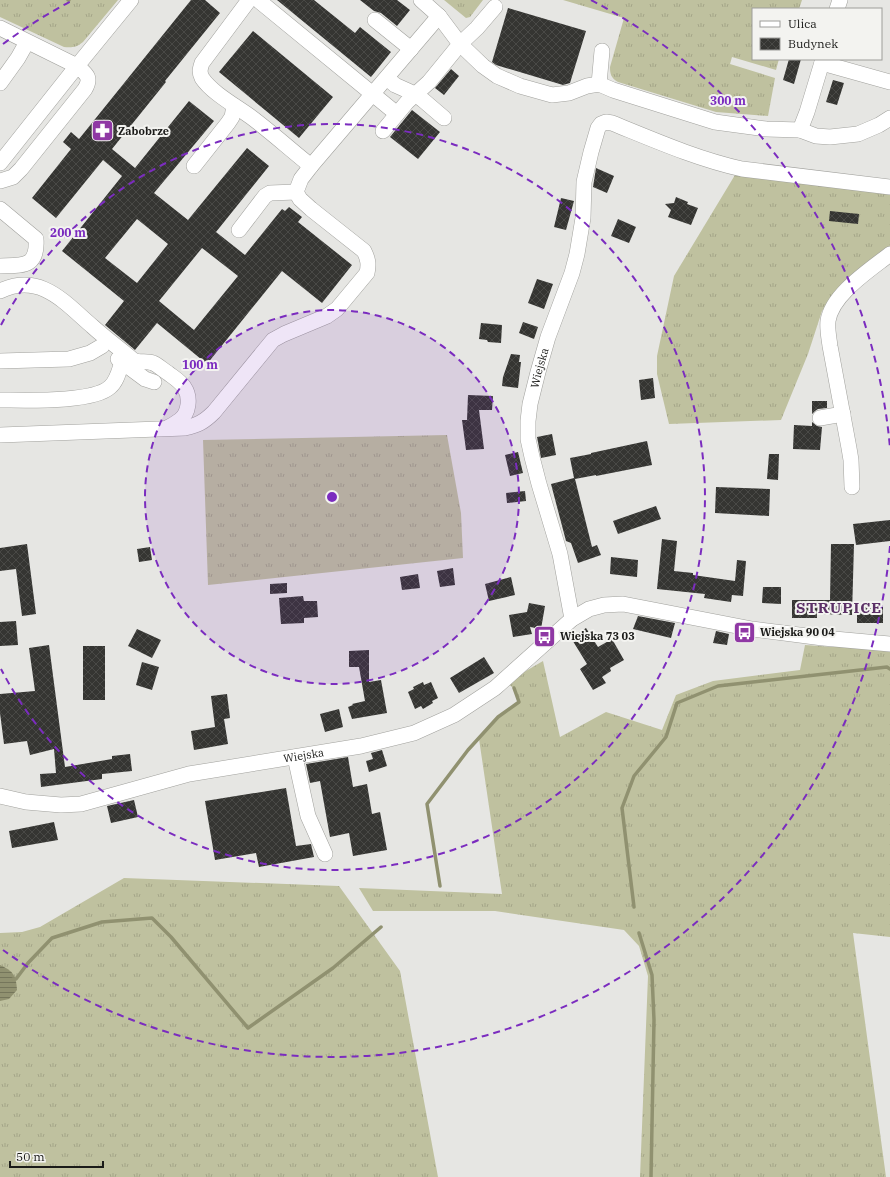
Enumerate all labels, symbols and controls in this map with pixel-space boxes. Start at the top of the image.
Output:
legend [752,8,882,60]
text: Ulica [788,16,817,31]
text: Budynek [788,36,838,51]
text: 300 m [710,93,746,108]
pharmacy icon: Zabobrze [90,118,116,144]
place label: Zabobrze [118,124,169,138]
text: 200 m [50,225,86,240]
street label: Wiejska [527,346,552,389]
text: 100 m [182,357,218,372]
centre of rings [325,490,339,504]
district label: STRUPICE [796,598,882,617]
bus stop icon: Wiejska 90 04 [732,619,758,645]
bus stop icon: Wiejska 73 03 [532,623,558,649]
place label: Wiejska 90 04 [760,625,835,639]
place label: Wiejska 73 03 [560,629,635,643]
street label: Wiejska [282,745,325,766]
scale bar [10,1143,103,1169]
text: 50 m [16,1149,45,1164]

